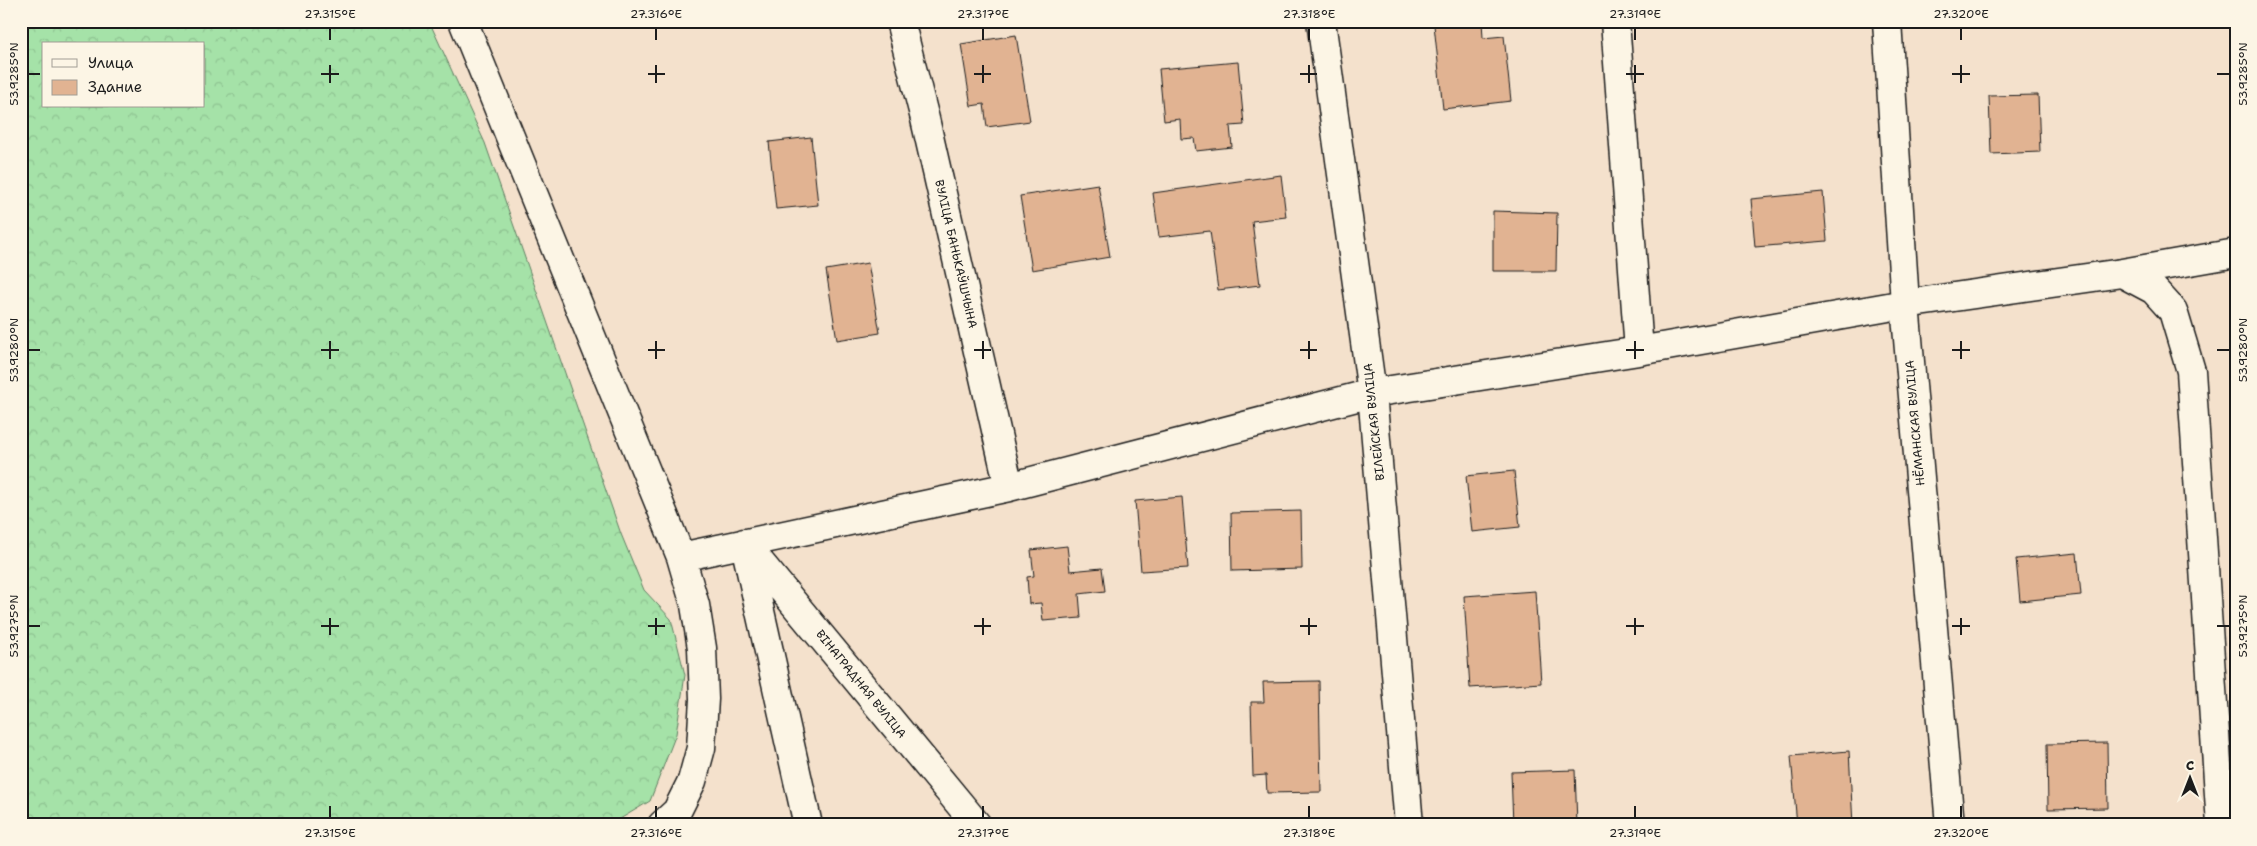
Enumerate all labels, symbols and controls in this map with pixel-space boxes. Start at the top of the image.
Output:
text: 27.315°E [304,6,356,22]
text: 27.316°E [630,6,682,22]
text: 27.317°E [957,6,1009,22]
text: 27.318°E [1283,6,1335,22]
text: 27.319°E [1609,6,1661,22]
text: 27.320°E [1933,6,1989,22]
text: 53.9285°N [6,42,22,106]
legend [42,42,205,108]
text: 53.9285°N [2235,42,2251,106]
text: Улица [88,53,134,73]
text: Здание [88,77,142,97]
street label: ВУЛІЦА БАНЬКАЎШЧЫНА [931,178,981,330]
text: 53.9280°N [6,318,22,382]
text: 53.9280°N [2235,318,2251,382]
street label: НЁМАНСКАЯ ВУЛІЦА [1902,359,1928,486]
street label: ВІЛЕЙСКАЯ ВУЛІЦА [1360,362,1388,482]
text: 53.9275°N [6,595,22,657]
text: 53.9275°N [2235,595,2251,657]
street label: ВІНАГРАДНАЯ ВУЛІЦА [812,627,910,742]
north arrow [2164,754,2214,804]
text: С [2186,756,2194,774]
text: 27.315°E [304,825,356,841]
text: 27.316°E [630,825,682,841]
text: 27.317°E [957,825,1009,841]
text: 27.318°E [1283,825,1335,841]
text: 27.319°E [1609,825,1661,841]
text: 27.320°E [1933,825,1989,841]

